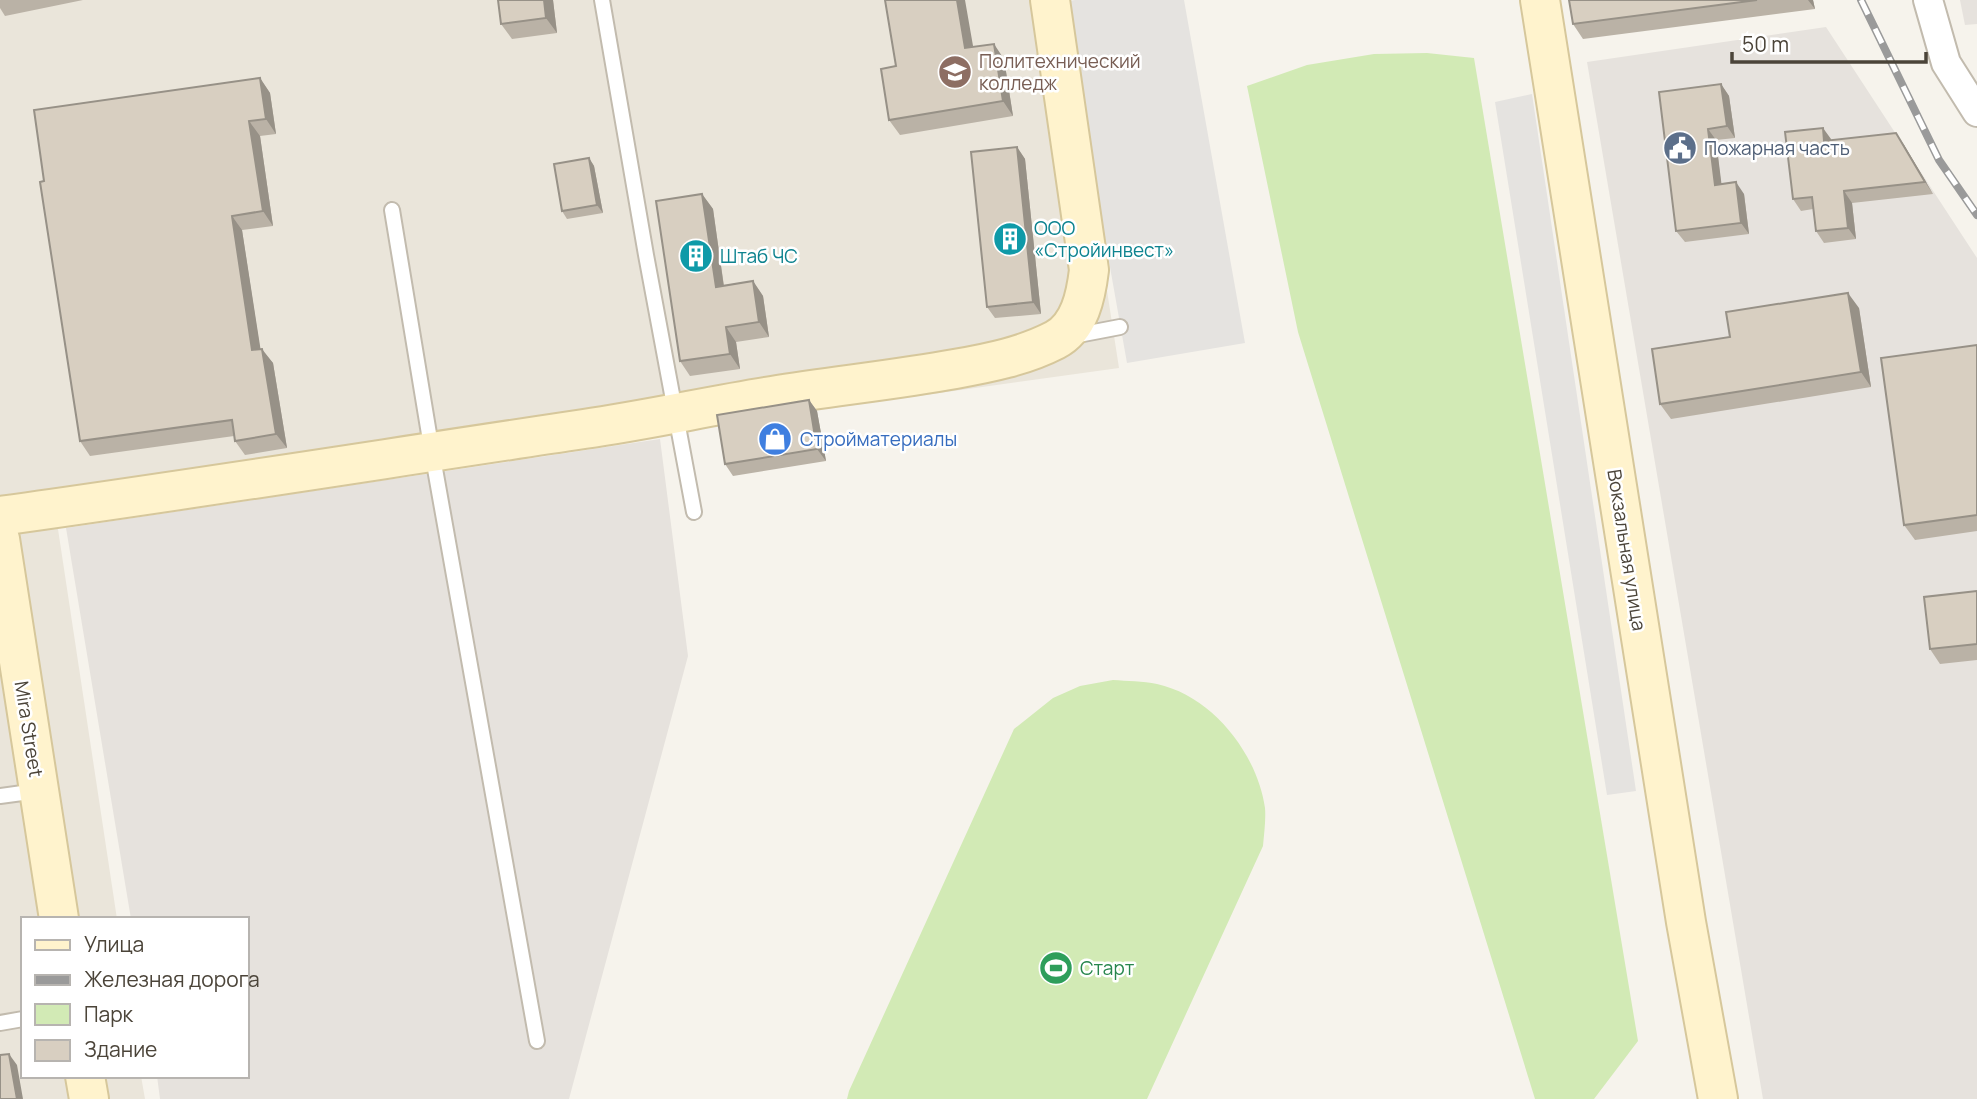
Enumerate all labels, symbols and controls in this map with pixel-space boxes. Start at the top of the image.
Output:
scale bar [1732,21,1926,65]
text: 50 m [1742,30,1789,58]
place label: Политехнический колледж [979,48,1141,96]
school or university icon: Политехнический колледж [936,53,974,91]
public building icon: Пожарная часть [1661,129,1699,167]
place label: Пожарная часть [1704,135,1850,161]
place label: ООО «Стройинвест» [1034,215,1174,263]
building icon: ООО «Стройинвест» [991,220,1029,258]
building icon: Штаб ЧС [677,237,715,275]
place label: Штаб ЧС [720,243,798,269]
shop icon: Стройматериалы [756,420,794,458]
place label: Стройматериалы [800,426,957,452]
street label: Вокзальная улица [1601,467,1653,633]
street label: Mira Street [9,679,49,779]
legend [21,917,248,1078]
text: Улица [84,930,144,958]
sports icon: Старт [1037,949,1075,987]
place label: Старт [1080,955,1135,981]
text: Железная дорога [84,965,260,993]
text: Парк [84,1000,134,1028]
text: Здание [84,1035,157,1063]

